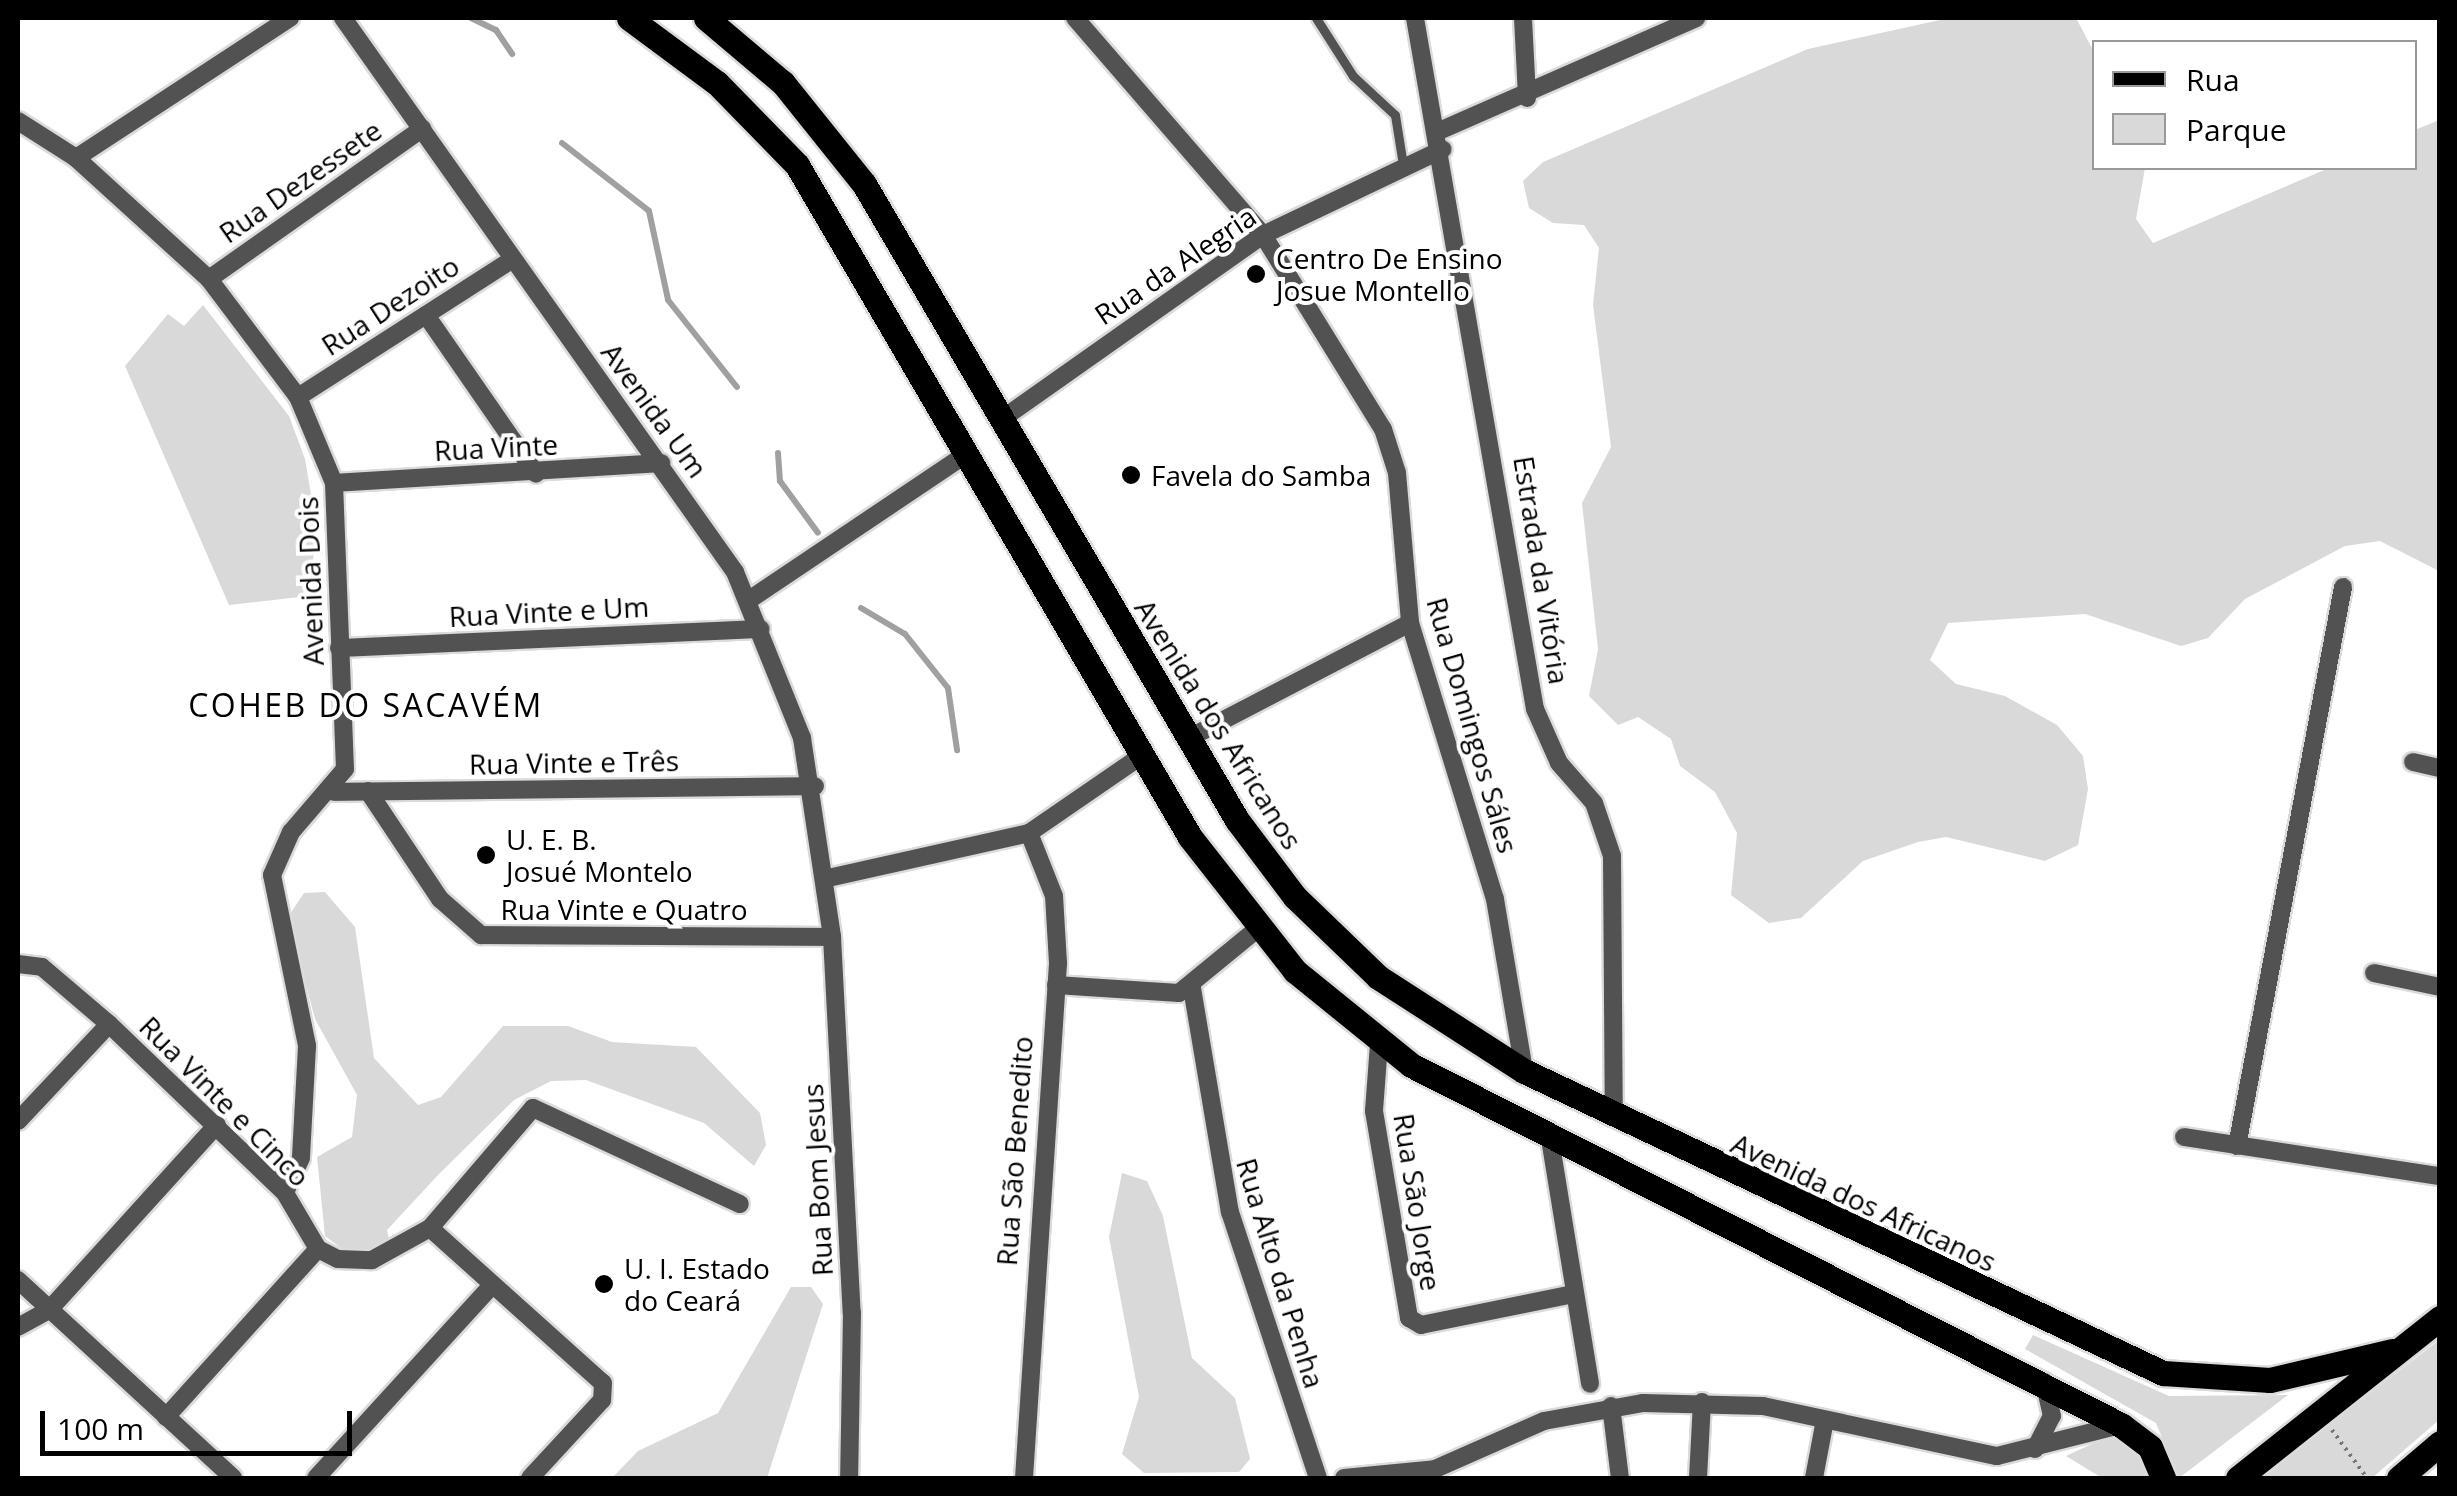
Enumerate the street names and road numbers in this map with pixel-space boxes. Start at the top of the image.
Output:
street label: Rua Dezessete [212,113,388,249]
street label: Rua da Alegria [1088,199,1262,331]
street label: Rua Dezoito [315,248,465,362]
street label: Avenida Um [595,336,715,484]
street label: Rua Vinte [433,427,559,467]
street label: Estrada da Vitória [1507,454,1577,686]
street label: Avenida Dois [290,496,330,666]
street label: Rua Vinte e Um [448,589,650,633]
street label: Avenida dos Africanos [1128,593,1310,855]
street label: Rua Domingos Sáles [1420,593,1526,857]
street label: Rua Vinte e Três [469,743,679,781]
street label: Rua Vinte e Quatro [501,892,747,926]
street label: Rua Vinte e Cinco [133,1009,317,1193]
street label: Rua São Benedito [989,1035,1039,1267]
street label: Rua Bom Jesus [795,1083,839,1277]
street label: Rua São Jorge [1387,1111,1449,1293]
street label: Avenida dos Africanos [1726,1126,2002,1278]
street label: Rua Alto da Penha [1230,1154,1332,1392]

